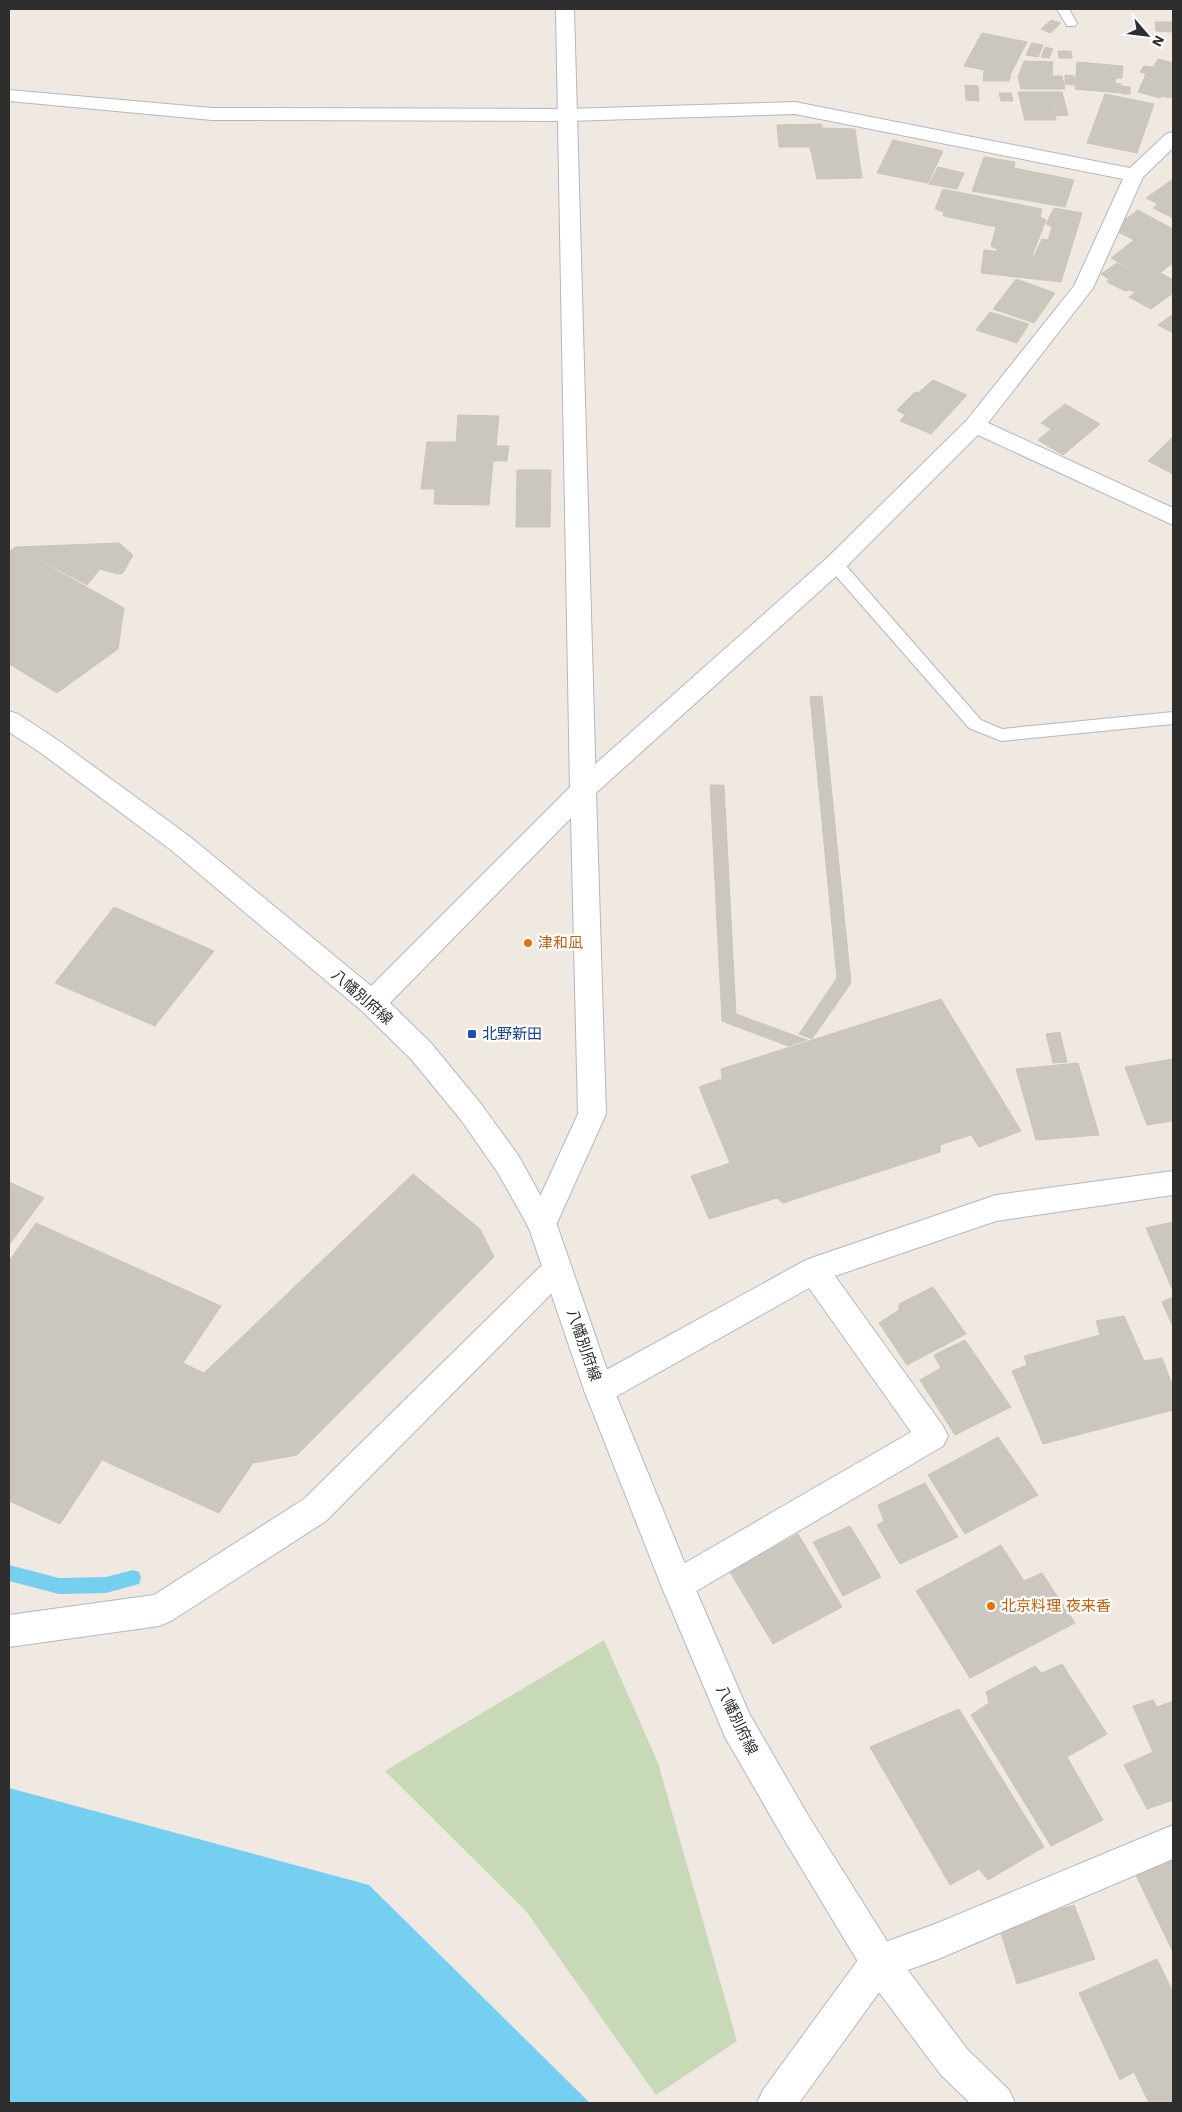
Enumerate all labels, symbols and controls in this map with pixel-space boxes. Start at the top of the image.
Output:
north arrow [1122,10,1172,60]
text: N [1149,33,1168,49]
place label: 津和凪 [538,934,583,952]
marker: 津和凪 [522,937,534,949]
street label: 八幡別府線 [328,966,396,1028]
place label: 北野新田 [482,1025,542,1043]
marker: 北野新田 [466,1028,478,1040]
street label: 八幡別府線 [563,1307,605,1383]
place label: 北京料理 夜来香 [1001,1597,1111,1615]
marker: 北京料理 夜来香 [985,1600,997,1612]
street label: 八幡別府線 [712,1682,762,1758]

